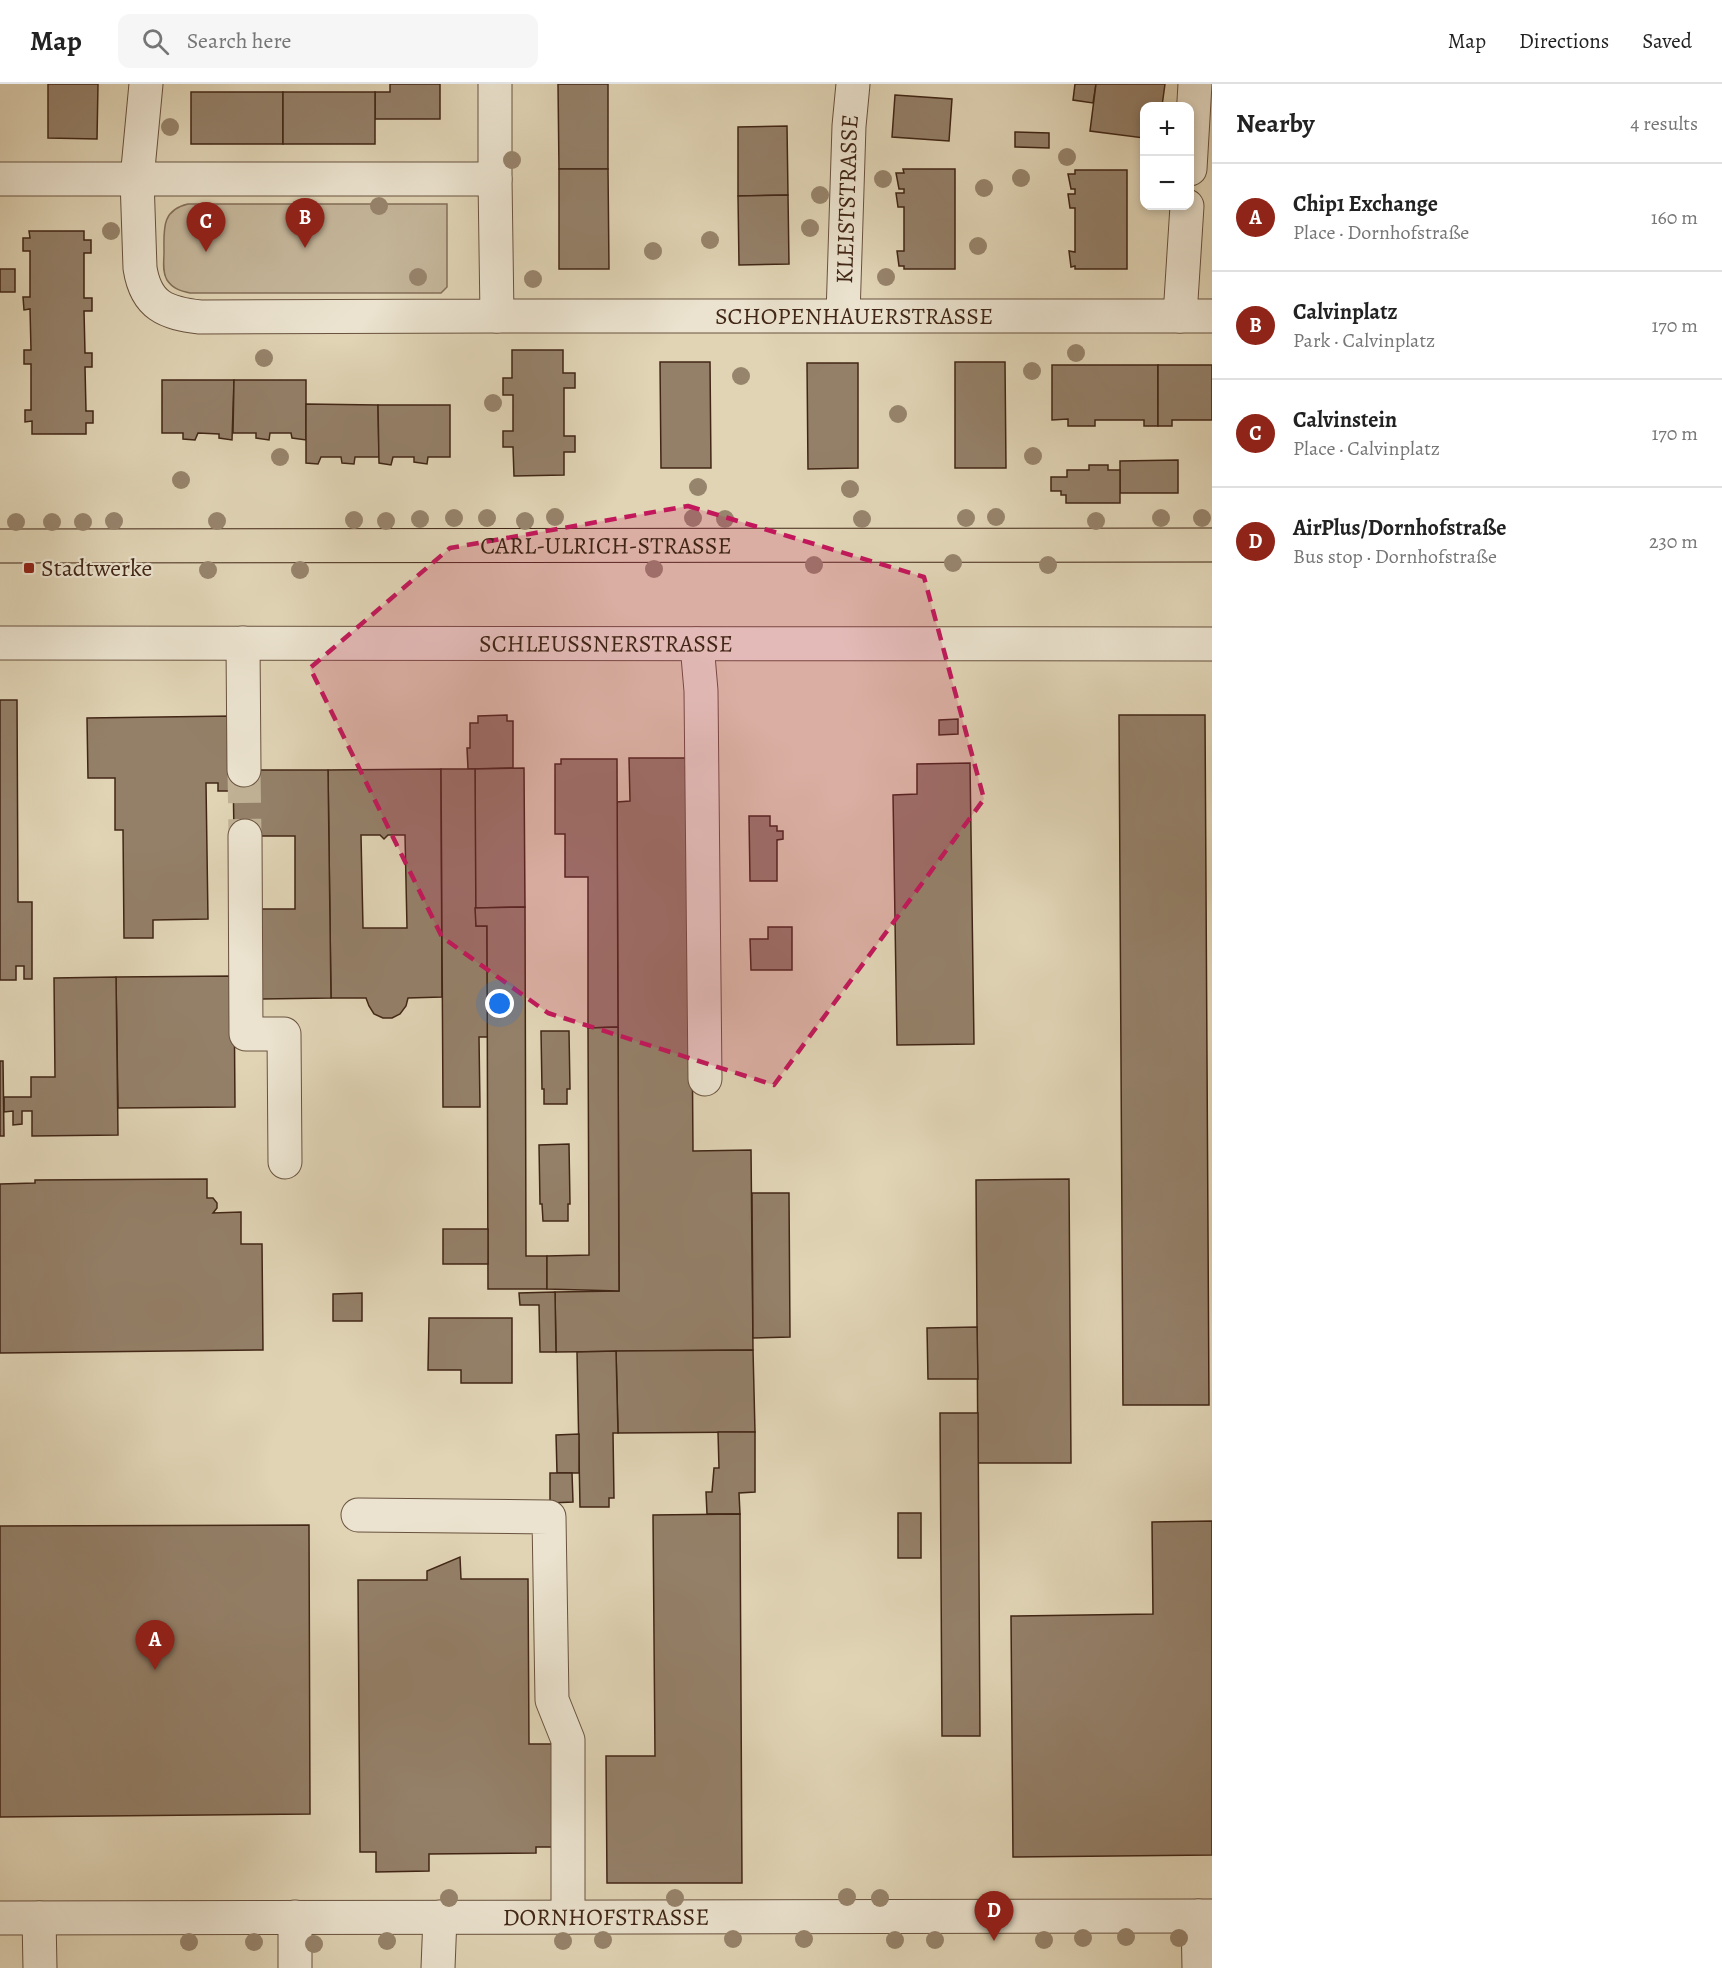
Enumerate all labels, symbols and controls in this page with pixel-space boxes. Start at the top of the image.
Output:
search box [118,14,538,68]
text: Map [30,22,82,60]
icon: search [139,25,172,58]
text: Search here [187,26,291,56]
text: Map [1448,27,1486,55]
text: Directions [1519,27,1609,55]
text: Saved [1642,27,1692,55]
map controls [1140,102,1194,210]
button: + [1140,102,1194,156]
text: Nearby [1236,106,1315,141]
text: 4 results [1630,110,1698,137]
street label: KLEISTSTRASSE [828,113,866,284]
button: − [1140,156,1194,210]
text: Chip1 Exchange [1293,189,1438,219]
pin: B [286,198,324,248]
pin: C [186,202,226,252]
text: A [1249,204,1262,231]
text: 160 m [1651,204,1698,231]
text: Place · Dornhofstraße [1293,219,1469,246]
text: Calvinplatz [1293,297,1398,327]
street label: SCHOPENHAUERSTRASSE [715,300,993,332]
text: B [1249,312,1262,339]
text: 170 m [1652,312,1698,339]
text: Park · Calvinplatz [1293,327,1435,354]
text: Calvinstein [1293,405,1397,435]
text: C [1249,420,1262,447]
text: 170 m [1652,420,1698,447]
text: Place · Calvinplatz [1293,435,1440,462]
text: AirPlus/Dornhofstraße [1293,513,1506,543]
text: D [1249,528,1262,555]
text: 230 m [1649,528,1698,555]
street label: CARL-ULRICH-STRASSE [480,529,732,562]
text: Bus stop · Dornhofstraße [1293,543,1497,570]
place label: Stadtwerke [41,552,152,584]
marker: Stadtwerke [22,561,36,575]
street label: SCHLEUSSNERSTRASSE [479,627,733,660]
your location [485,989,514,1018]
pin: A [136,1620,174,1670]
pin: D [974,1892,1014,1941]
street label: DORNHOFSTRASSE [503,1901,709,1933]

